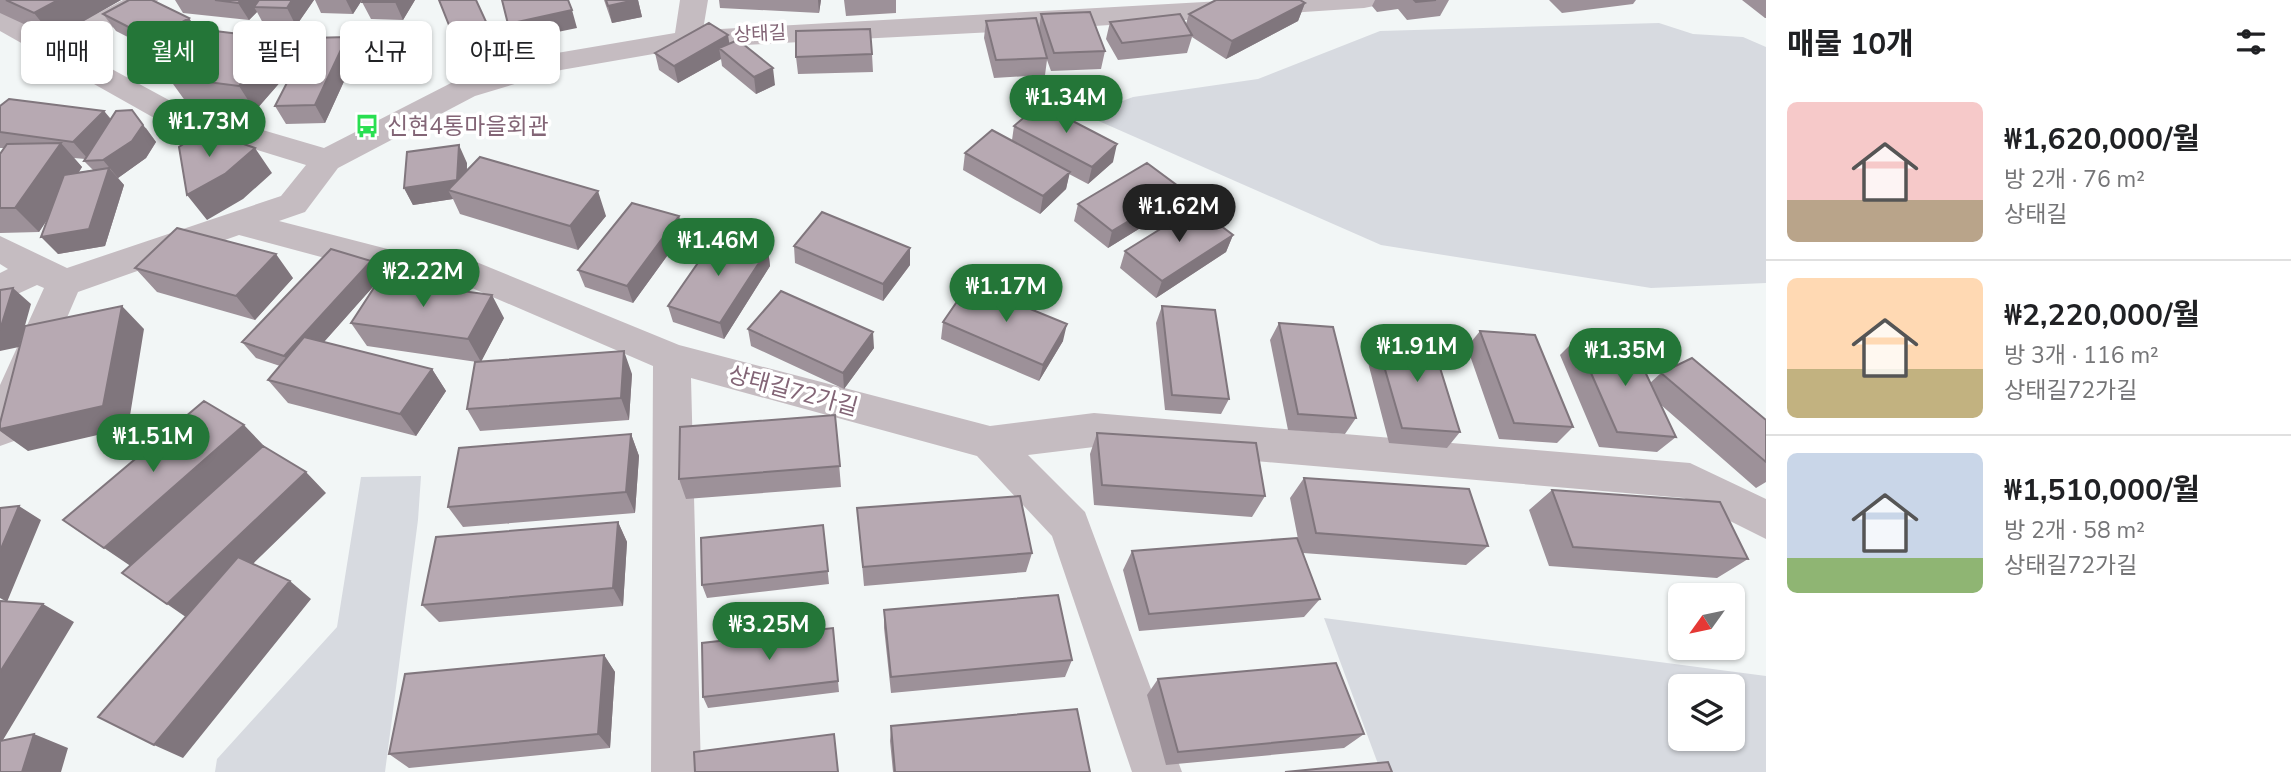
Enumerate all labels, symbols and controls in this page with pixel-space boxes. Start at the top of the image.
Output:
street label: 상태길 [733,20,787,48]
chip: 매매 [21,21,113,84]
chip: 월세 [127,21,219,84]
chip: 필터 [233,21,326,84]
chip: 신규 [340,21,432,84]
chip: 아파트 [446,21,560,84]
icon: filters [2232,23,2270,61]
text: 매물 10개 [1787,24,1914,65]
pin: ₩1.34M [1009,76,1123,135]
text: ₩1.34M [1026,82,1106,113]
pin: ₩1.73M [152,100,266,159]
text: ₩1.73M [169,106,249,137]
place label: 신현4통마을회관 [387,111,549,142]
bus stop icon: 신현4통마을회관 [353,112,381,140]
text: ₩1,620,000/월 [2004,119,2200,160]
icon: home [1843,130,1927,214]
text: 방 2개 · 76 m² [2004,164,2145,195]
pin: ₩1.62M [1122,184,1236,244]
text: ₩1.62M [1139,191,1219,222]
text: 상태길 [2004,199,2067,230]
pin: ₩1.46M [661,218,775,278]
text: ₩1.46M [678,225,758,256]
pin: ₩2.22M [366,250,480,309]
text: ₩2.22M [383,256,463,287]
pin: ₩1.17M [949,264,1063,324]
text: ₩1.17M [966,271,1046,302]
text: ₩2,220,000/월 [2004,295,2200,336]
icon: home [1843,306,1927,390]
pin: ₩1.91M [1360,324,1474,384]
pin: ₩1.35M [1568,328,1682,388]
text: ₩1.91M [1377,331,1457,362]
text: ₩1.35M [1585,335,1665,366]
text: 방 3개 · 116 m² [2004,340,2159,371]
street label: 상태길72가길 [725,359,861,423]
text: 상태길72가길 [2004,375,2137,406]
pin: ₩1.51M [96,414,210,474]
text: ₩1.51M [113,421,193,452]
text: ₩1,510,000/월 [2004,470,2200,511]
icon: home [1843,481,1927,565]
text: 방 2개 · 58 m² [2004,515,2145,546]
text: 상태길72가길 [2004,550,2137,581]
north arrow [1668,583,1745,660]
map controls [1668,583,1745,751]
pin: ₩3.25M [712,602,826,662]
text: ₩3.25M [729,609,809,640]
button: layers [1668,674,1745,751]

